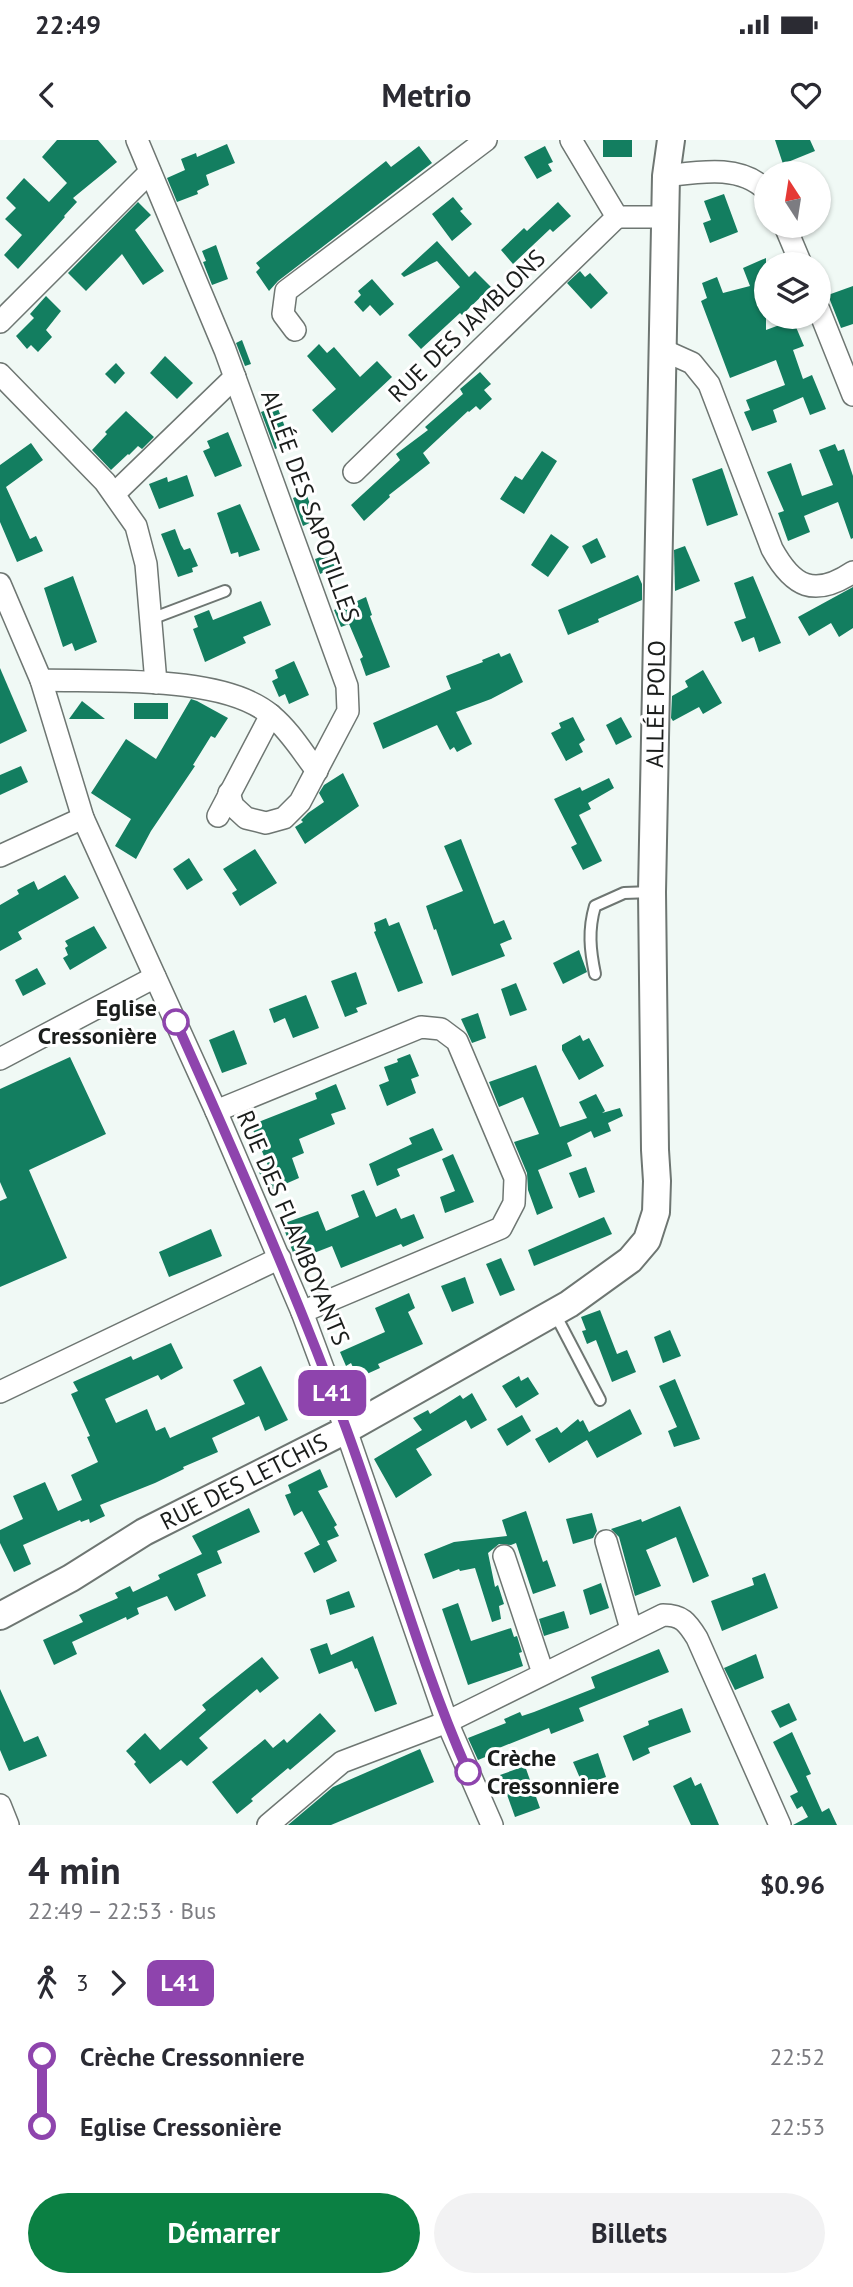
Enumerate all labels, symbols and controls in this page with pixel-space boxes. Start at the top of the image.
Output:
text: 22:49 [35,8,101,41]
text: Metrio [381,74,472,116]
icon: back [28,76,66,114]
icon: heart [787,76,825,114]
north arrow [754,161,831,238]
map controls [754,161,831,329]
street label: RUE DES JAMBLONS [381,243,552,409]
button: layers [754,252,831,329]
street label: ALLÉE DES SAPOTILLES [254,386,367,626]
street label: ALLÉE POLO [639,640,672,768]
place label: Eglise Cressonière [38,992,157,1051]
marker: Eglise Cressonière [163,1009,189,1035]
street label: RUE DES FLAMBOYANTS [230,1106,357,1350]
line badge: L41 [292,1370,372,1416]
text: L41 [312,1377,352,1408]
street label: RUE DES LETCHIS [155,1426,333,1537]
place label: Crèche Cressonniere [487,1742,619,1801]
marker: Crèche Cressonniere [455,1759,481,1785]
text: 4 min [28,1845,121,1894]
text: $0.96 [760,1868,825,1901]
text: 22:49 – 22:53 · Bus [28,1896,216,1925]
icon: walk [28,1964,66,2002]
icon: forward [99,1964,137,2002]
text: L41 [161,1967,200,1998]
text: 3 [76,1968,89,1997]
text: Crèche Cressonniere [80,2040,305,2073]
text: 22:52 [770,2042,825,2071]
text: Eglise Cressonière [80,2110,282,2143]
text: 22:53 [770,2112,825,2141]
button: Démarrer [28,2193,420,2273]
button: Billets [434,2193,825,2273]

